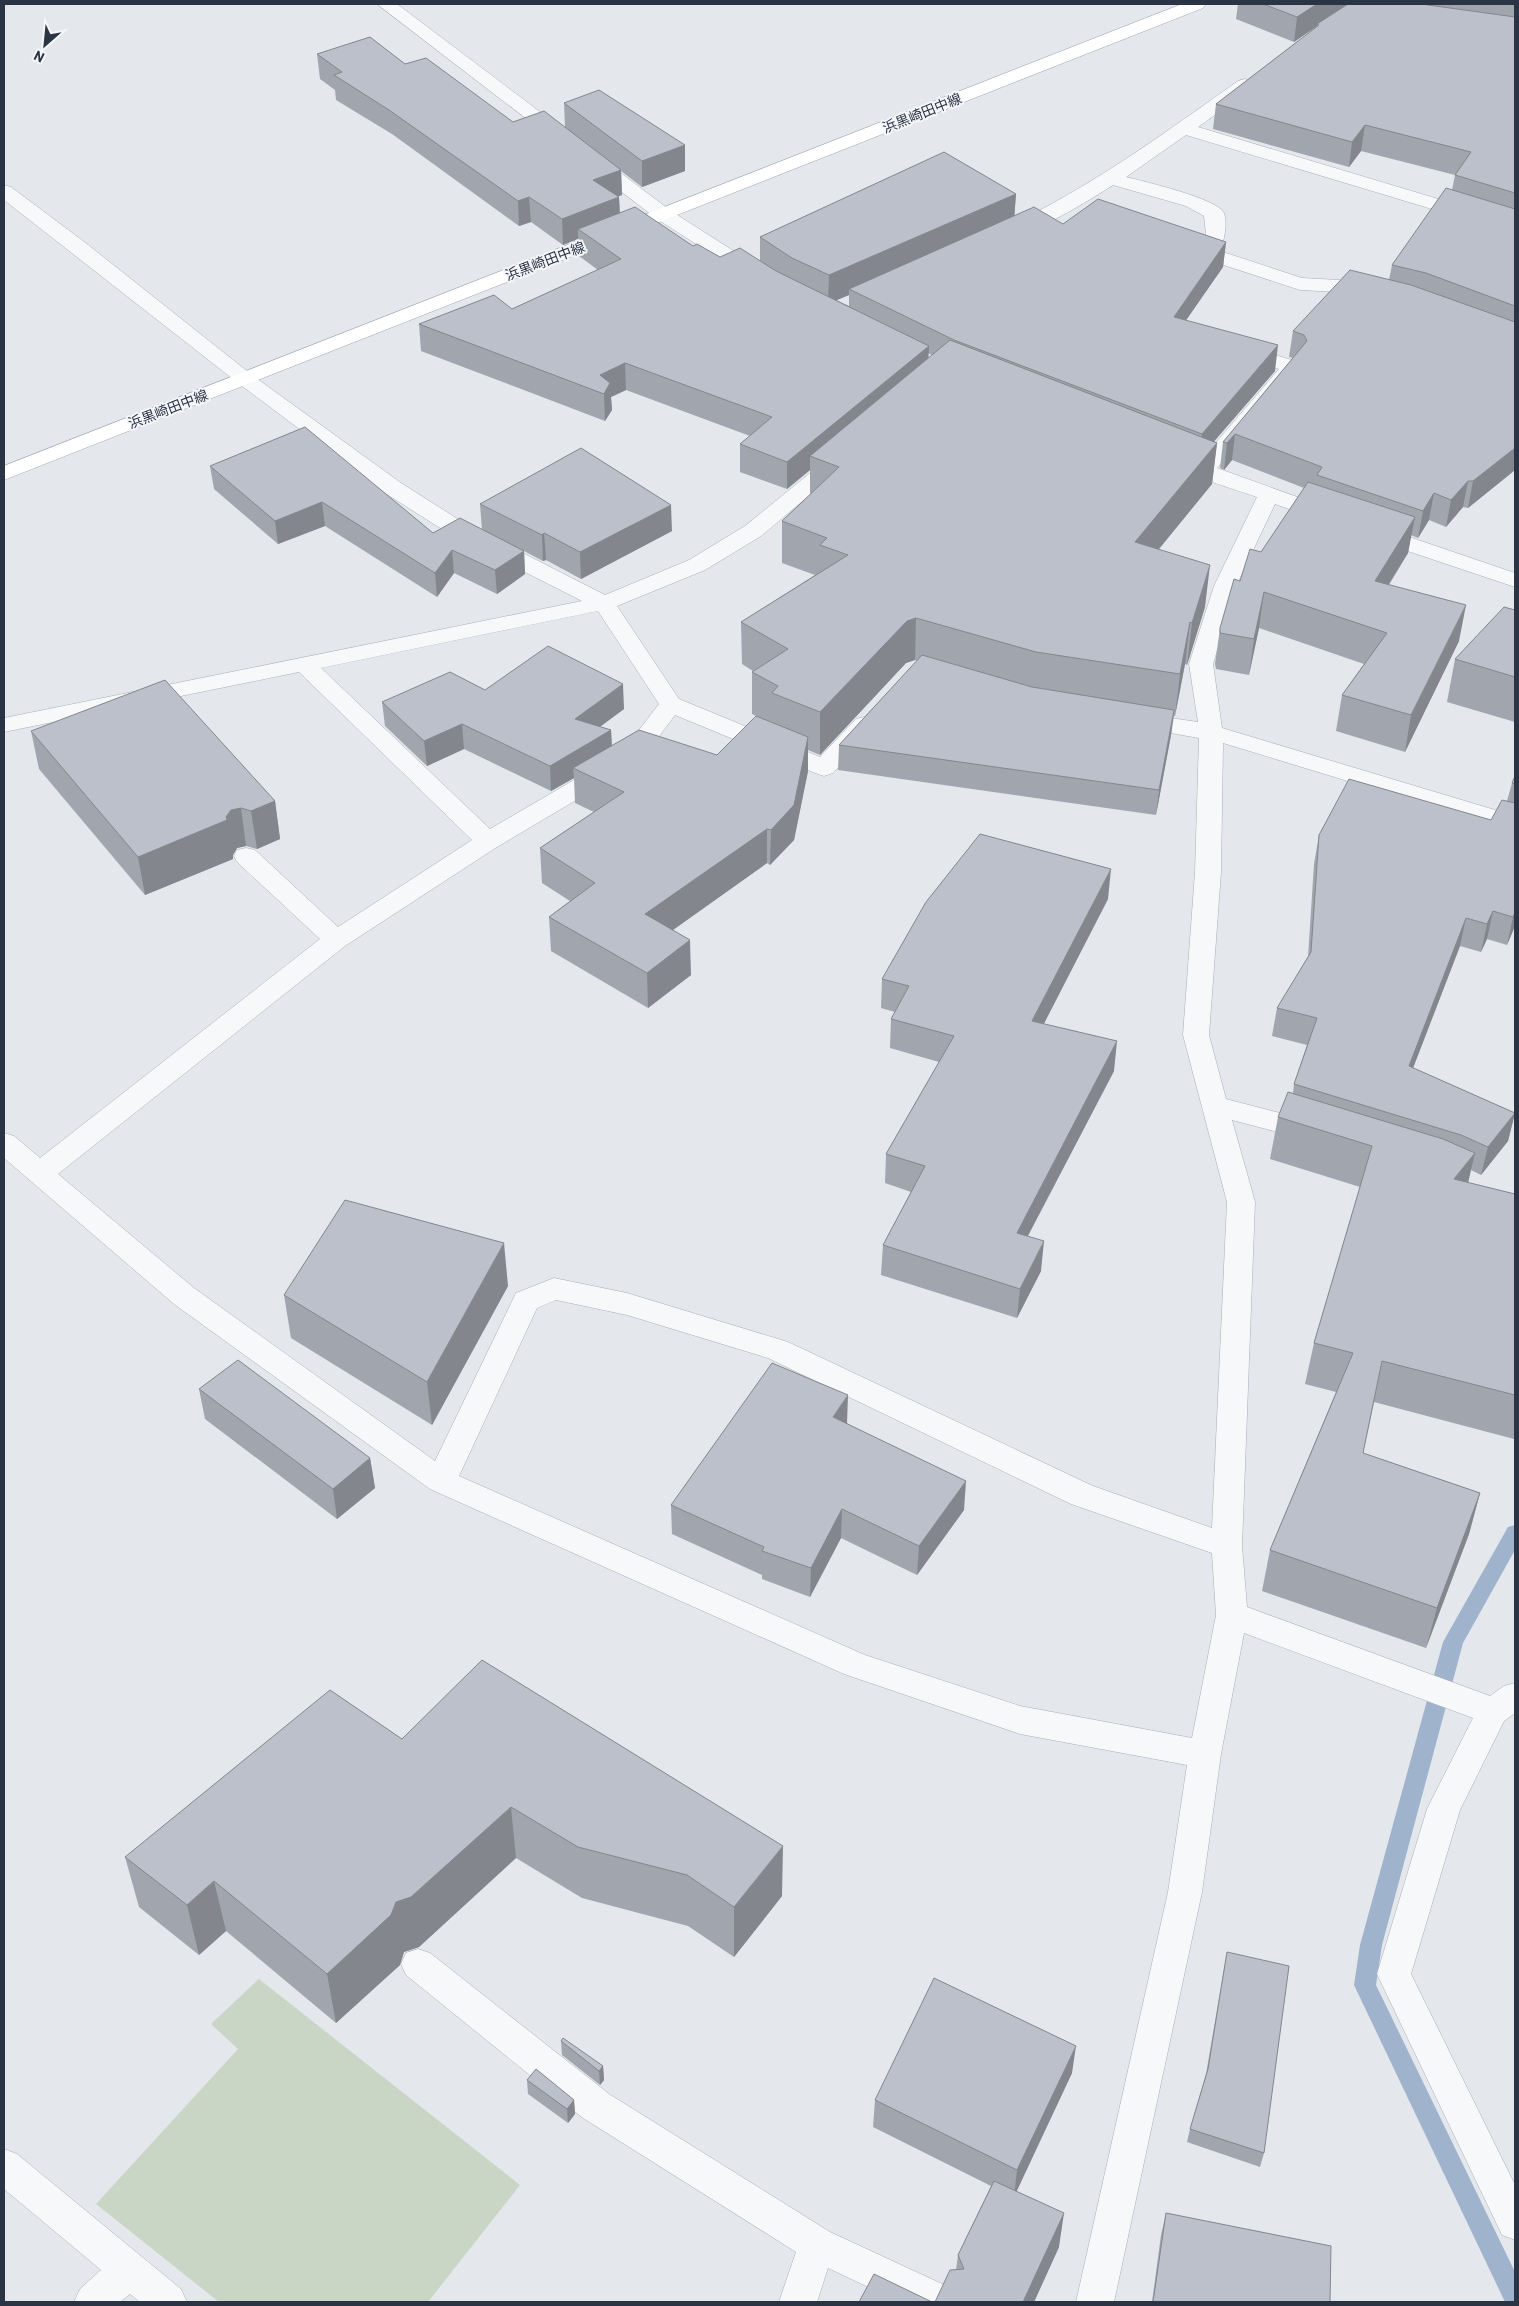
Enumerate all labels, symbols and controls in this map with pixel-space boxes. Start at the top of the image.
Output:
north arrow [20,20,70,70]
text: N [31,47,47,67]
street label: 浜黒崎田中線 [880,89,964,136]
street label: 浜黒崎田中線 [503,238,587,284]
street label: 浜黒崎田中線 [126,386,210,432]

